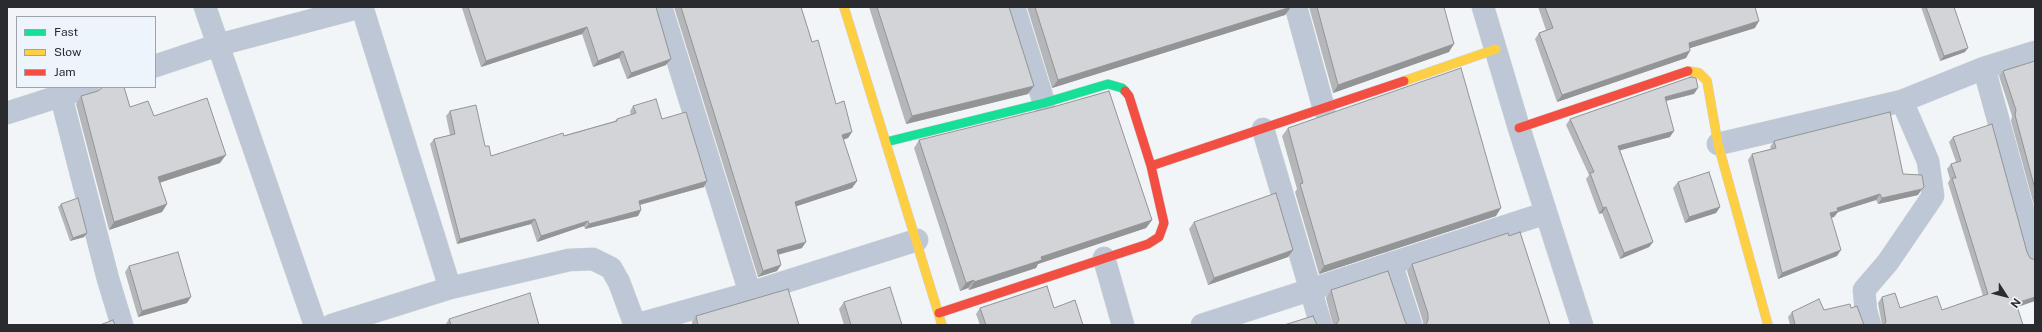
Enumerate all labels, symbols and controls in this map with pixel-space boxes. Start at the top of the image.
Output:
legend [16,16,156,88]
text: Fast [54,25,78,39]
text: Slow [54,45,81,59]
text: Jam [54,65,76,79]
north arrow [1986,276,2026,316]
text: N [2008,296,2023,310]

